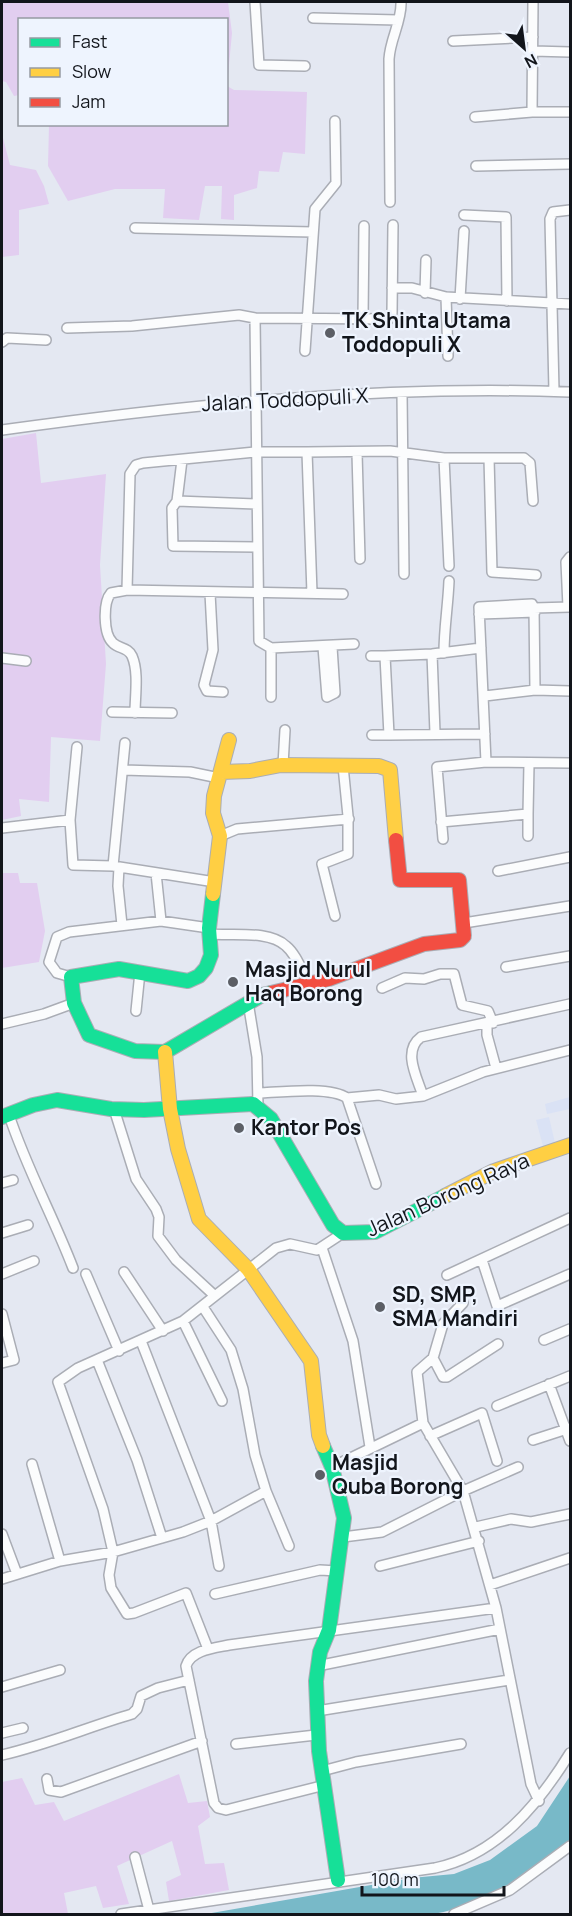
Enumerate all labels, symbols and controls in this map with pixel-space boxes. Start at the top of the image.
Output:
legend [18,18,228,126]
north arrow [494,18,554,78]
text: Fast [72,29,107,53]
text: N [521,49,541,74]
text: Slow [72,59,112,83]
text: Jam [72,89,106,113]
place label: TK Shinta Utama Toddopuli X [342,306,511,358]
marker: TK Shinta Utama Toddopuli X [323,326,337,340]
street label: Jalan Toddopuli X [201,381,369,417]
place label: Masjid Nurul Haq Borong [245,955,371,1007]
marker: Masjid Nurul Haq Borong [226,975,240,989]
place label: Kantor Pos [251,1113,361,1141]
marker: Kantor Pos [232,1121,246,1135]
street label: Jalan Borong Raya [362,1146,533,1243]
place label: SD, SMP, SMA Mandiri [392,1280,518,1332]
marker: SD, SMP, SMA Mandiri [373,1300,387,1314]
place label: Masjid Quba Borong [332,1448,464,1500]
marker: Masjid Quba Borong [313,1468,327,1482]
scale bar [362,1859,504,1897]
text: 100 m [371,1867,419,1891]

